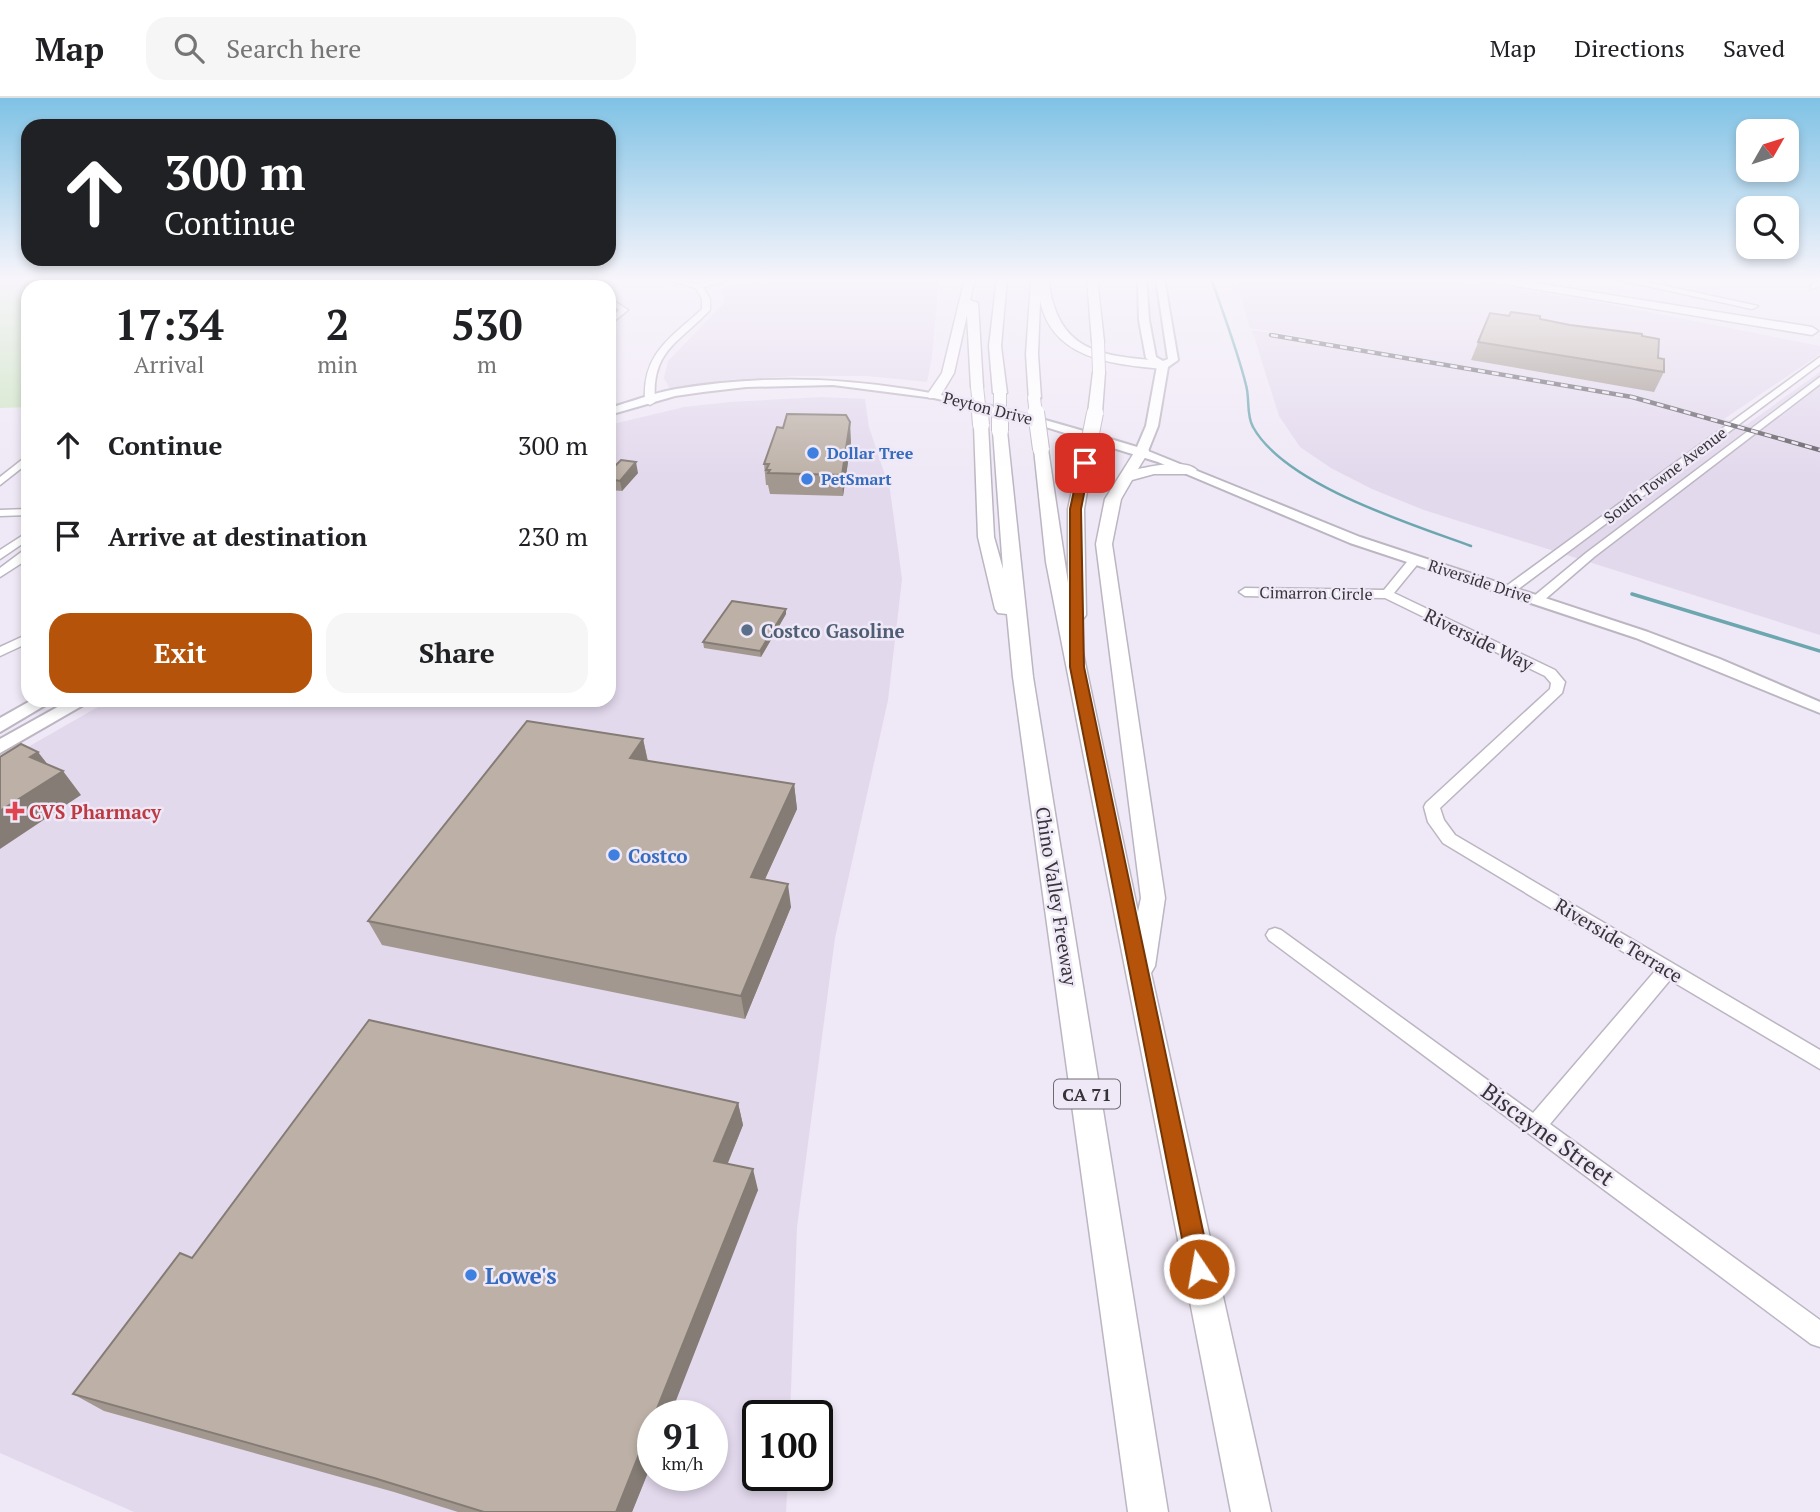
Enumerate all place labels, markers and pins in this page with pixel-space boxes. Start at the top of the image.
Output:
pin [1055,433,1115,493]
place label: Dollar Tree [827,442,914,464]
marker: Dollar Tree [805,445,821,461]
place label: PetSmart [821,468,892,490]
marker: PetSmart [799,471,815,487]
place label: Costco Gasoline [761,618,905,643]
marker: Costco Gasoline [739,622,755,638]
place label: CVS Pharmacy [29,799,162,824]
marker: CVS Pharmacy [7,803,23,819]
place label: Costco [628,843,688,868]
marker: Costco [606,847,622,863]
place label: Lowe's [485,1260,557,1291]
marker: Lowe's [463,1267,479,1283]

